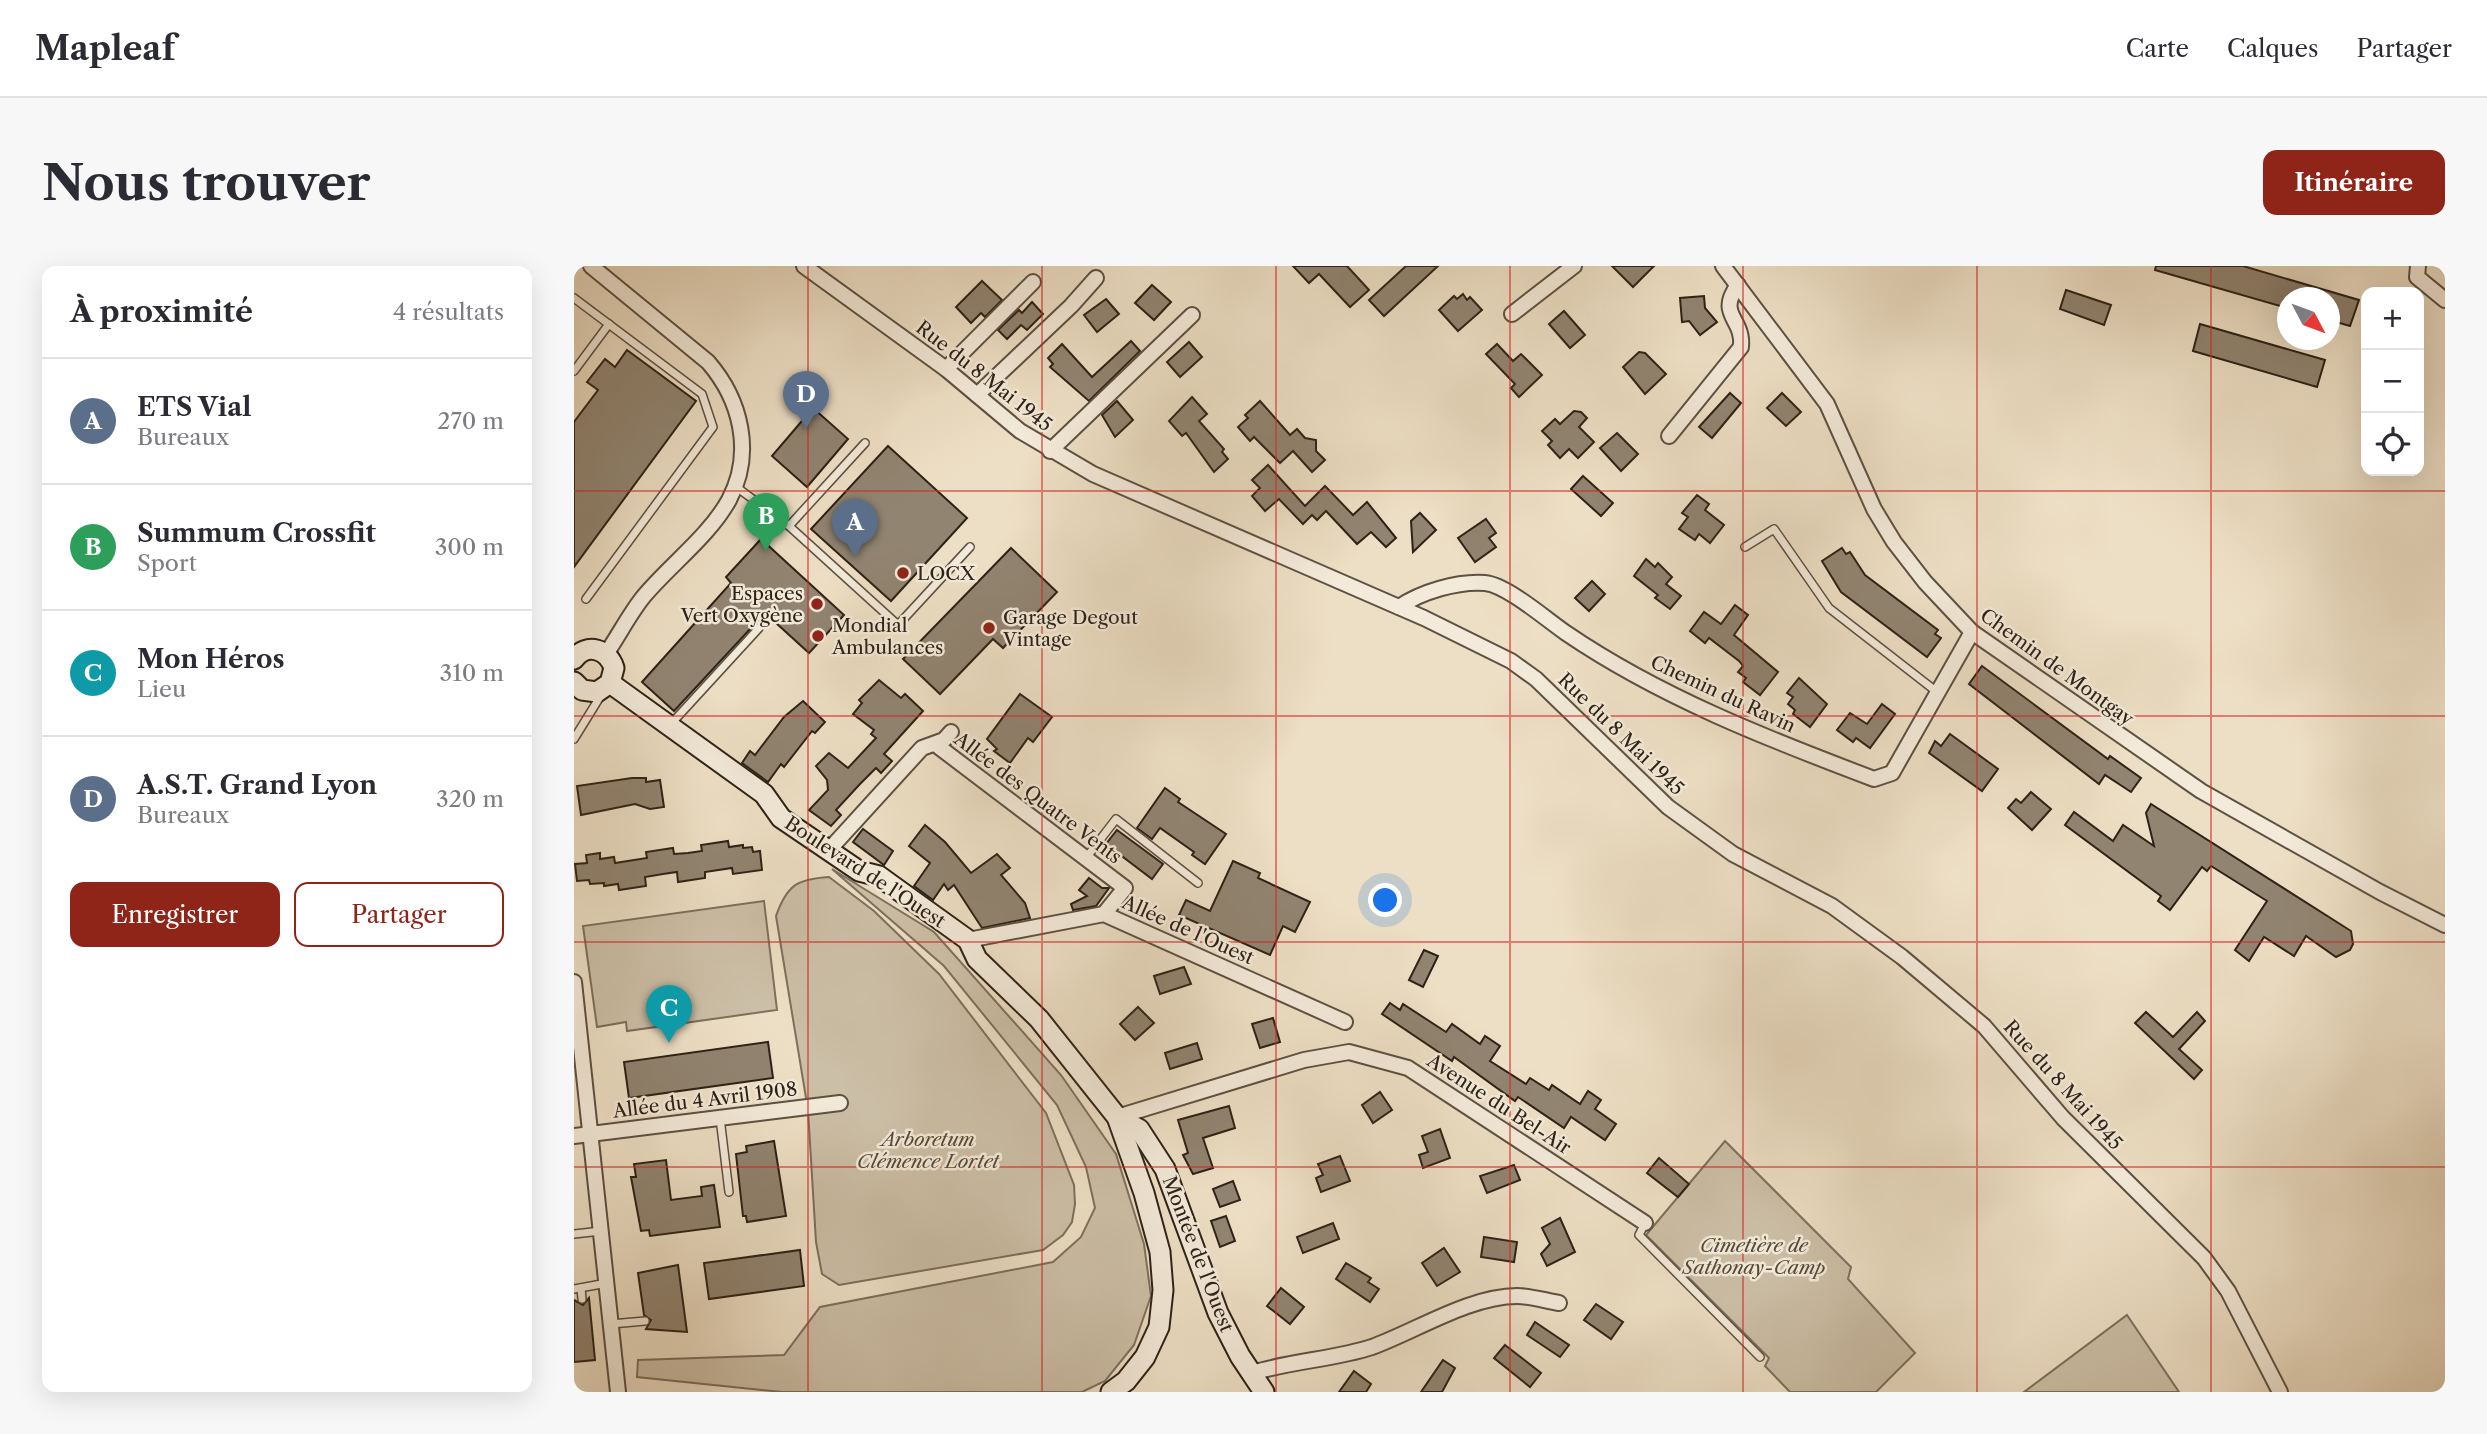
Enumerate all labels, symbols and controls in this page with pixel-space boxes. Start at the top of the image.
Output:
text: Mapleaf [35,28,175,69]
text: Carte [2126,34,2189,63]
text: Calques [2227,34,2318,63]
text: Partager [2356,34,2452,63]
button: Itinéraire [2263,150,2445,215]
text: Nous trouver [42,152,370,213]
north arrow [2277,287,2340,350]
map controls [2361,287,2424,476]
button: + [2361,287,2424,350]
text: À proximité [70,293,253,330]
text: 4 résultats [393,298,504,326]
street label: Rue du 8 Mai 1945 [911,316,1057,436]
button: − [2361,350,2424,413]
pin: D [783,371,829,429]
text: ETS Vial [137,391,251,423]
text: A [84,407,102,435]
text: 270 m [437,407,504,435]
button: locate [2361,413,2424,476]
text: Bureaux [137,423,229,451]
pin: B [743,493,789,551]
pin: A [832,499,878,557]
text: Summum Crossfit [137,517,376,549]
text: B [84,533,102,561]
text: 300 m [435,533,504,561]
text: Sport [137,549,197,577]
place label: LOCX [917,562,976,585]
marker: LOCX [895,565,911,581]
place label: Espaces Vert Oxygène [680,582,803,627]
marker: Espaces Vert Oxygène [809,596,825,612]
street label: Chemin de Montgay [1976,604,2139,731]
place label: Garage Degout Vintage [1002,606,1138,651]
place label: Mondial Ambulances [831,614,943,659]
marker: Garage Degout Vintage [981,620,997,636]
marker: Mondial Ambulances [810,628,826,644]
text: Mon Héros [137,643,285,675]
street label: Chemin du Ravin [1647,650,1799,738]
text: C [84,659,102,687]
text: 310 m [440,659,504,687]
street label: Rue du 8 Mai 1945 [1553,668,1689,800]
text: Lieu [137,675,186,703]
street label: Allée des Quatre Vents [949,727,1126,869]
text: A.S.T. Grand Lyon [137,769,377,801]
text: D [83,785,103,813]
text: 320 m [436,785,504,813]
text: Bureaux [137,801,229,829]
street label: Boulevard de l'Ouest [780,811,950,933]
button: Enregistrer [70,882,280,947]
button: Partager [294,882,504,947]
your location [1368,883,1402,917]
street label: Allée de l'Ouest [1118,890,1258,969]
pin: C [646,985,692,1043]
street label: Rue du 8 Mai 1945 [1999,1016,2127,1154]
street label: Avenue du Bel-Air [1422,1048,1575,1159]
street label: Allée du 4 Avril 1908 [611,1077,798,1123]
park label: Arboretum Clémence Lortet [857,1128,1000,1173]
street label: Montée de l'Ouest [1158,1173,1238,1336]
park label: Cimetière de Sathonay-Camp [1682,1234,1825,1279]

